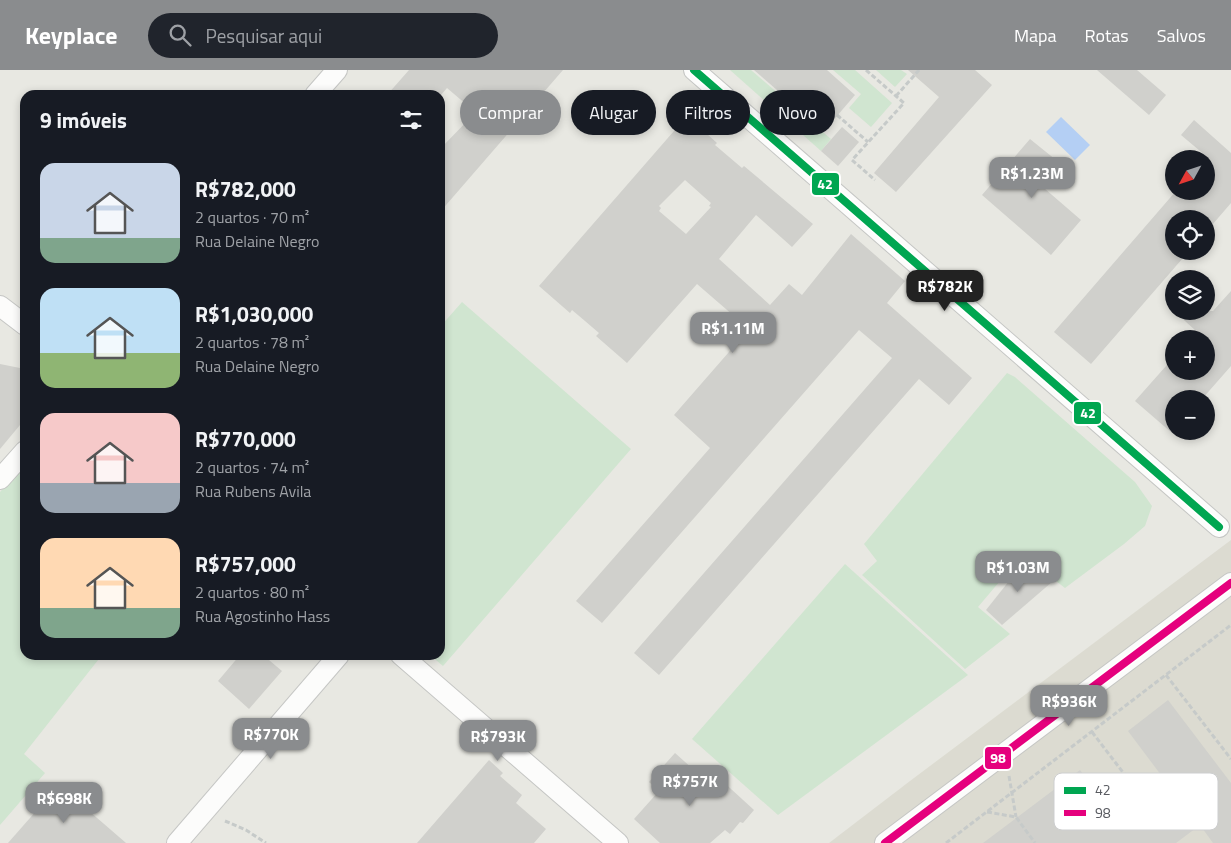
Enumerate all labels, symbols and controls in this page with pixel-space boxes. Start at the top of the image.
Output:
search box [148,13,498,58]
text: Keyplace [25,17,118,53]
icon: search [166,21,194,49]
text: Pesquisar aqui [206,21,322,50]
text: Mapa [1014,22,1057,49]
text: Rotas [1085,22,1129,49]
text: Salvos [1157,22,1206,49]
chip: Comprar [460,90,561,135]
chip: Alugar [571,90,656,135]
chip: Filtros [666,90,750,135]
chip: Novo [760,90,835,135]
text: 9 imóveis [40,104,127,136]
icon: filters [397,106,425,134]
north arrow [1165,150,1215,200]
map controls [1165,150,1215,440]
pin: R$1.23M [986,156,1078,199]
text: R$1.23M [1000,161,1064,185]
line badge: 42 [811,172,840,196]
text: R$782,000 [195,173,296,205]
text: 42 [817,173,833,194]
icon: home [80,183,140,243]
text: 2 quartos · 70 m² [195,205,309,229]
button: locate [1165,210,1215,260]
text: Rua Delaine Negro [195,229,320,253]
pin: R$782K [904,270,986,312]
button: layers [1165,270,1215,320]
text: R$782K [917,274,973,298]
text: R$1,030,000 [195,298,313,330]
icon: home [80,308,140,368]
pin: R$1.11M [687,312,779,354]
text: R$1.11M [701,316,765,340]
text: 2 quartos · 78 m² [195,330,309,354]
button: + [1165,330,1215,380]
text: Rua Delaine Negro [195,354,320,378]
button: − [1165,390,1215,440]
line badge: 42 [1073,401,1102,425]
text: 42 [1080,402,1096,423]
text: R$770,000 [195,423,296,455]
icon: home [80,433,140,493]
text: 2 quartos · 74 m² [195,455,309,479]
text: Rua Rubens Avila [195,479,311,503]
text: R$757,000 [195,548,296,580]
pin: R$1.03M [972,550,1064,593]
text: R$1.03M [986,555,1050,579]
icon: home [80,558,140,618]
text: 2 quartos · 80 m² [195,580,309,604]
text: Rua Agostinho Hass [195,604,330,628]
pin: R$936K [1028,684,1110,727]
text: R$936K [1041,689,1097,713]
pin: R$770K [230,718,312,760]
pin: R$793K [457,720,539,762]
text: R$770K [243,722,299,746]
text: R$793K [470,724,526,748]
line badge: 98 [984,746,1012,770]
text: 98 [990,747,1006,768]
pin: R$757K [649,764,731,807]
text: R$757K [662,769,718,793]
legend [1054,773,1218,830]
text: 42 [1095,779,1111,800]
pin: R$698K [23,782,105,824]
text: R$698K [36,786,92,810]
text: 98 [1095,802,1111,823]

